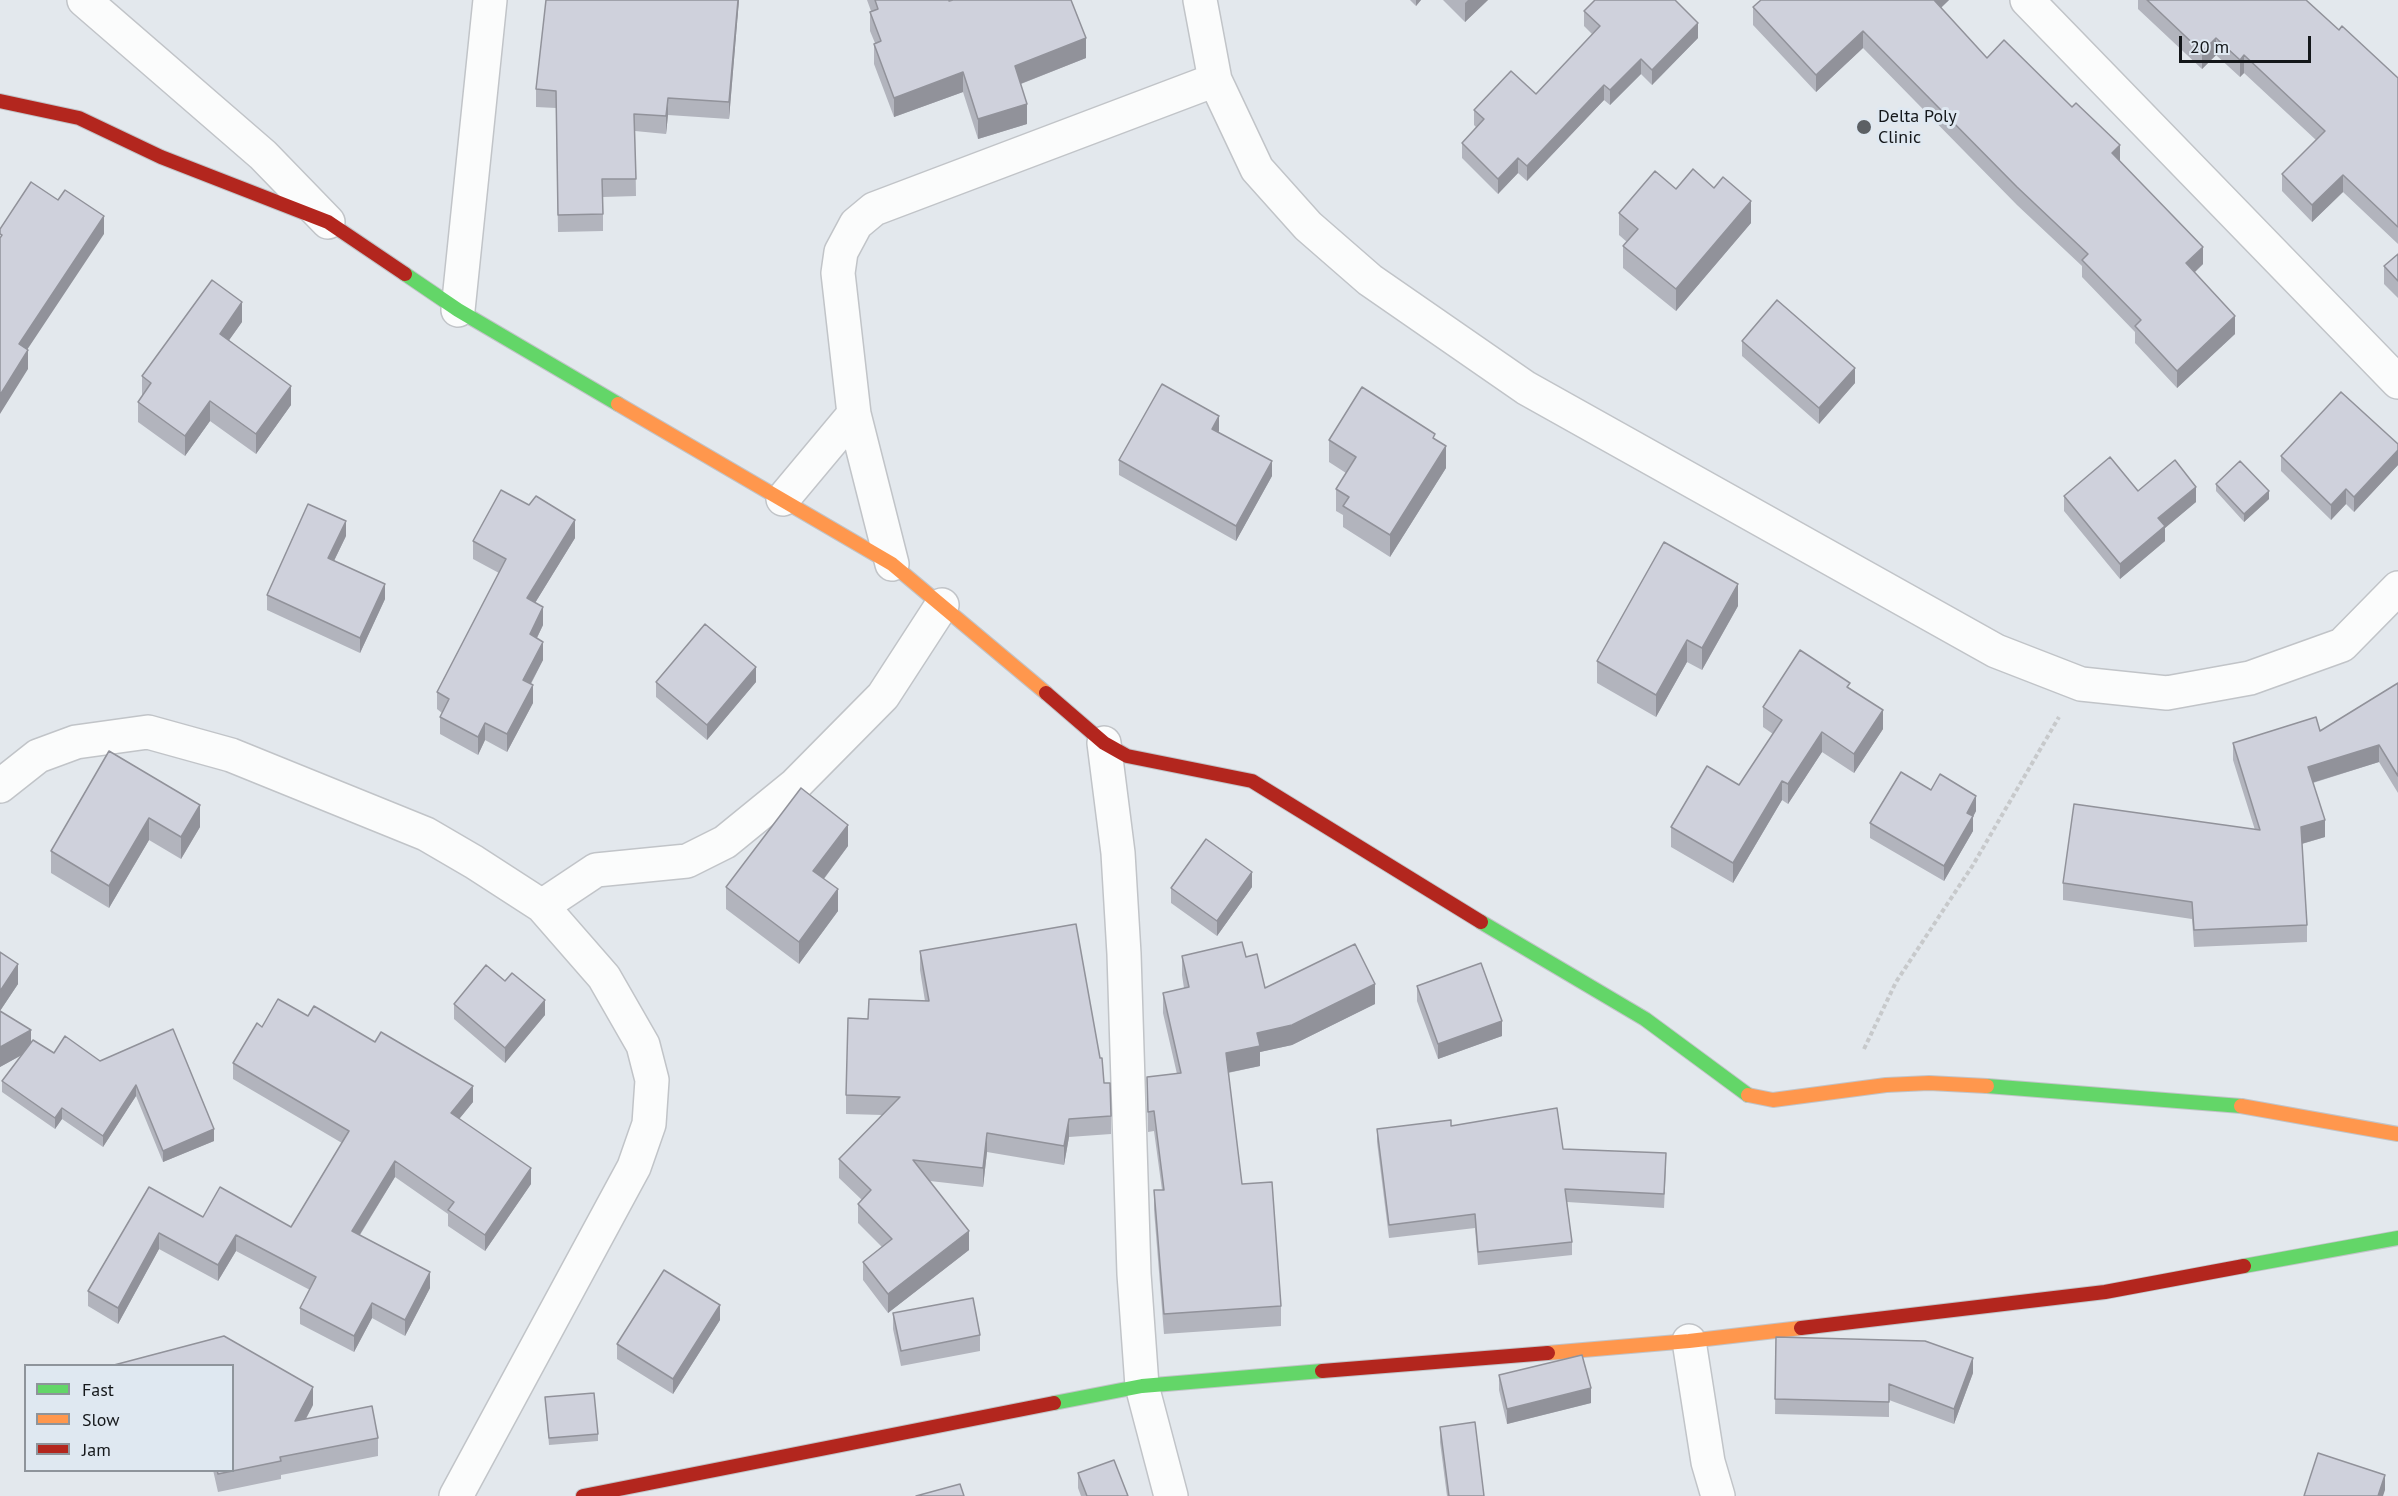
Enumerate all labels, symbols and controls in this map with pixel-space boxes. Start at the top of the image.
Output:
scale bar [2182,24,2314,62]
text: 20 m [2190,35,2229,58]
place label: Delta Poly Clinic [1878,106,1957,148]
marker: Delta Poly Clinic [1855,118,1873,136]
legend [24,1364,234,1472]
text: Fast [82,1378,114,1401]
text: Slow [82,1408,120,1431]
text: Jam [82,1438,111,1461]

